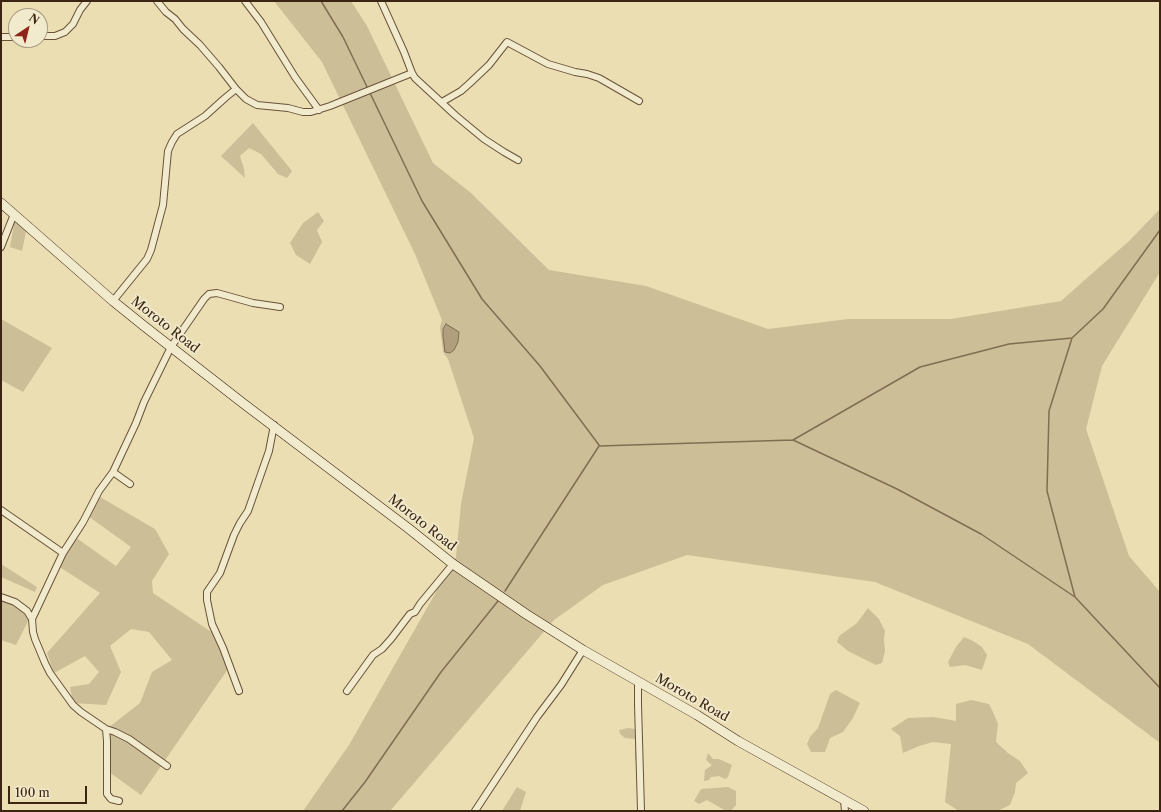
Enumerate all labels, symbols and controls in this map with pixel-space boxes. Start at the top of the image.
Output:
north arrow [8,8,48,48]
text: N [26,11,42,27]
street label: Moroto Road [128,294,202,356]
street label: Moroto Road [385,492,459,554]
street label: Moroto Road [652,671,732,725]
scale bar [10,778,89,804]
text: 100 m [15,785,50,800]

